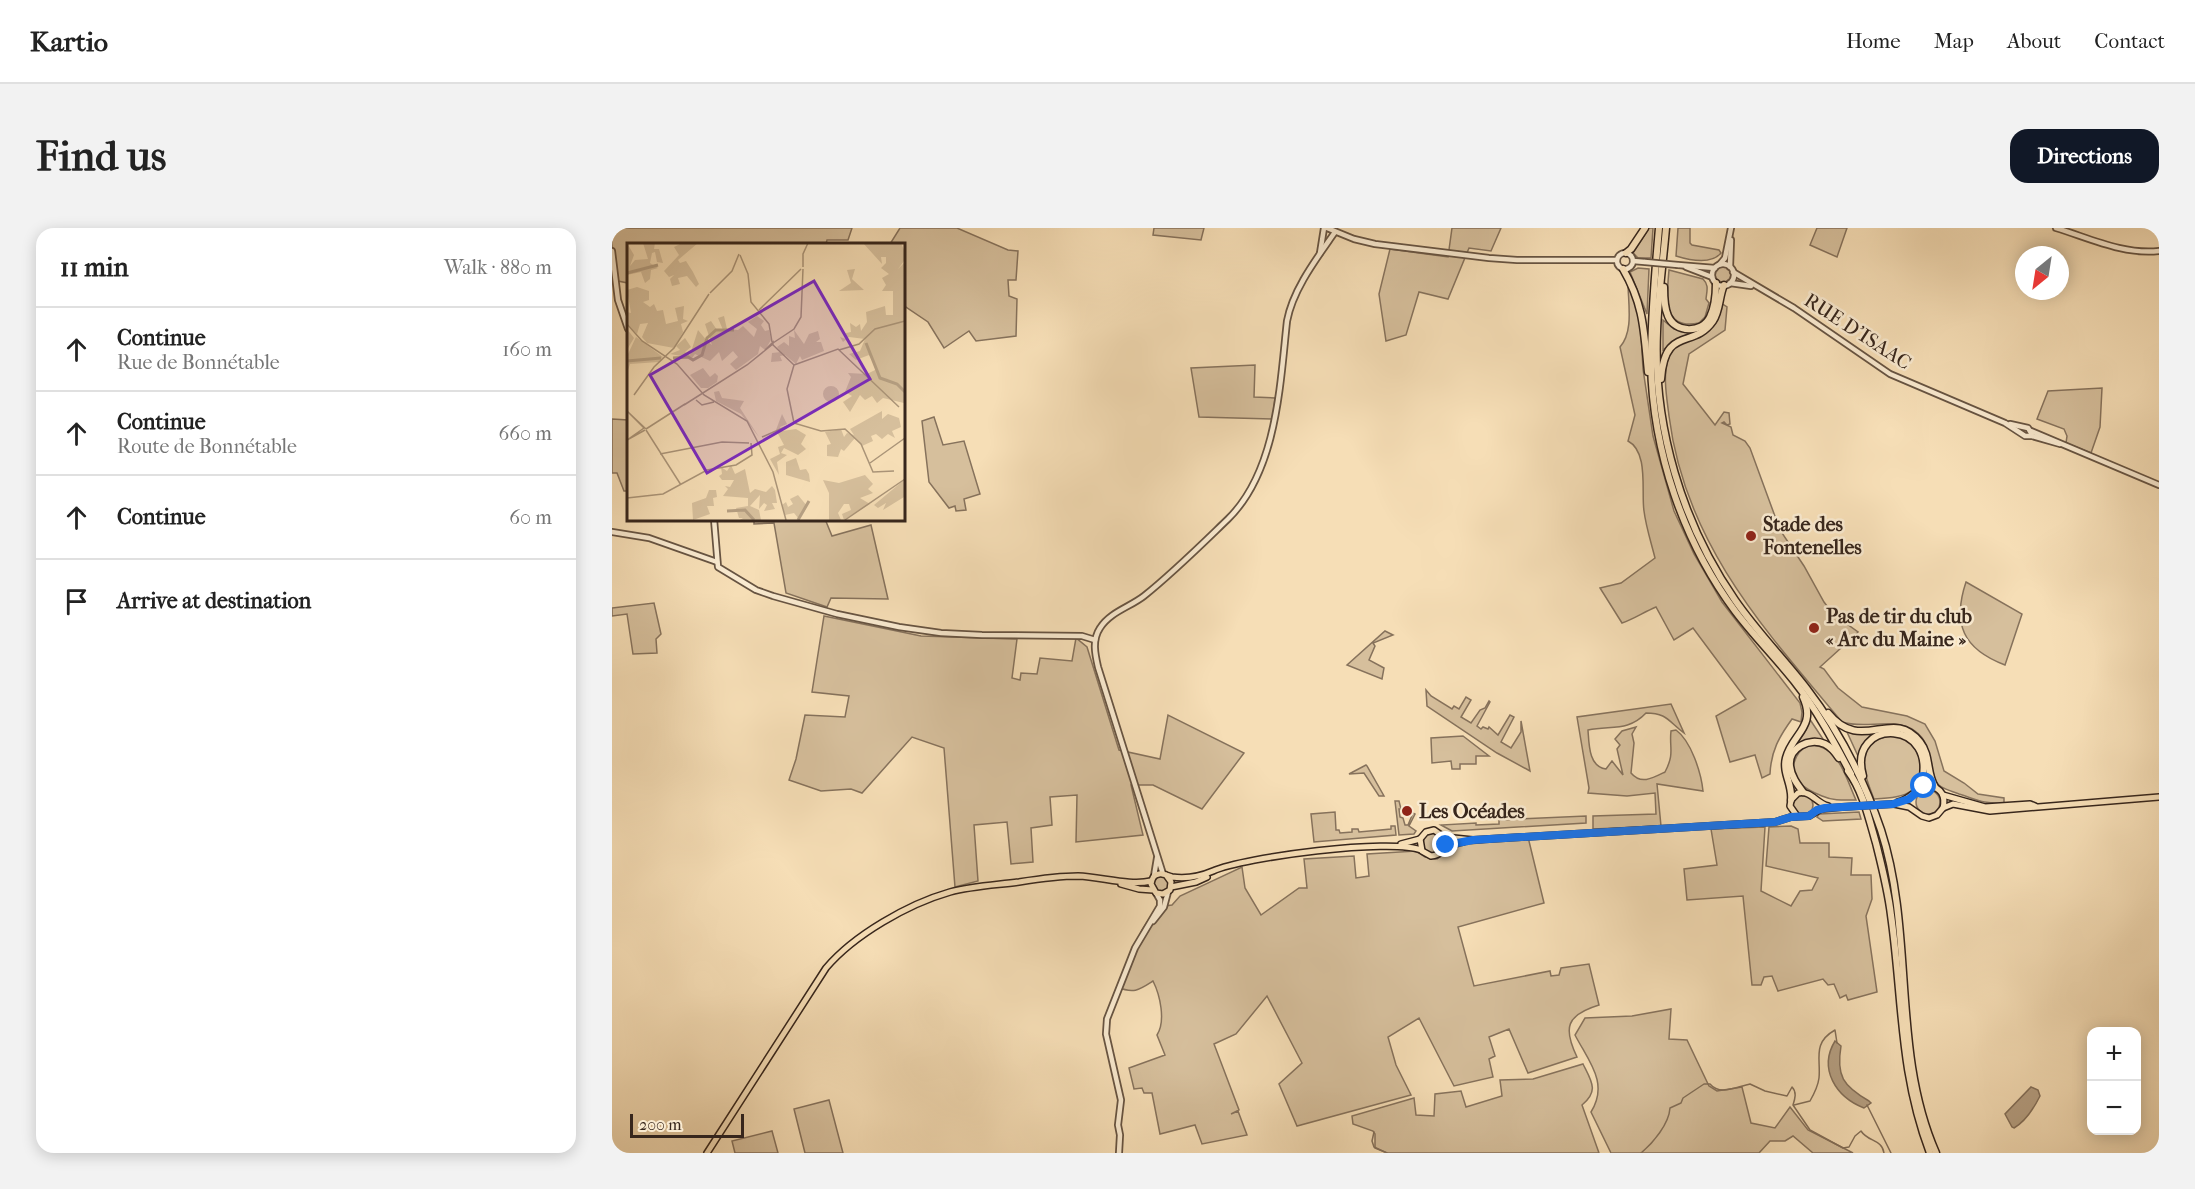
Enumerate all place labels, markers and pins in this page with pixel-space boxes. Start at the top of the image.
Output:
place label: Stade des Fontenelles [1762,513,1862,559]
marker: Stade des Fontenelles [1744,529,1758,543]
place label: Pas de tir du club « Arc du Maine » [1826,605,1973,651]
marker: Pas de tir du club « Arc du Maine » [1807,621,1821,635]
place label: Les Océades [1419,800,1525,823]
marker: Les Océades [1400,804,1414,818]

